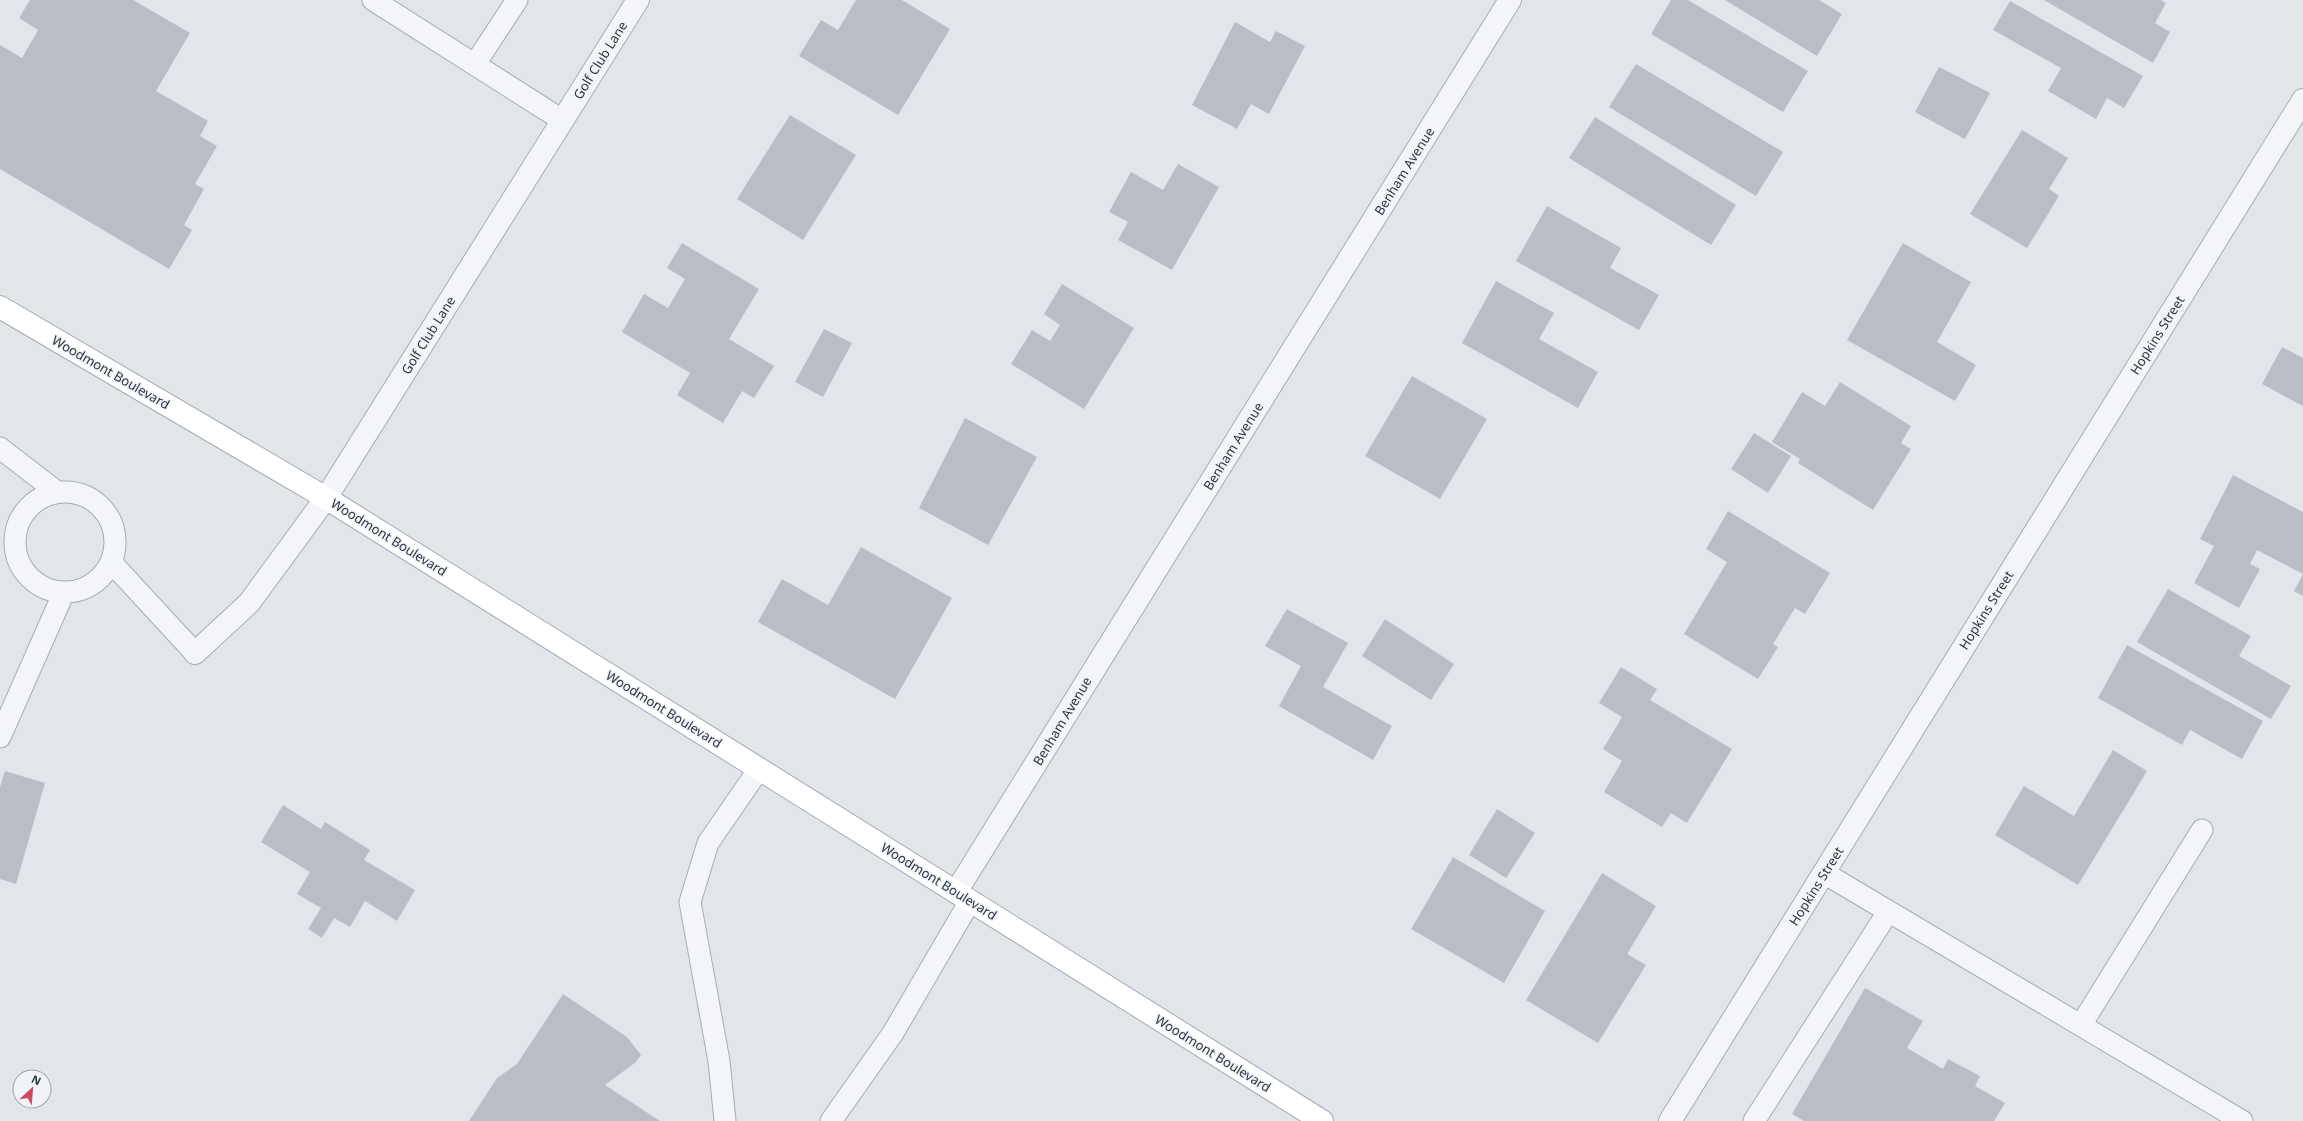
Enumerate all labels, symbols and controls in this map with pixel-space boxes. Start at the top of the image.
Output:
street label: Golf Club Lane [569,17,631,103]
street label: Benham Avenue [1370,124,1438,218]
street label: Golf Club Lane [397,292,459,378]
street label: Hopkins Street [2126,292,2189,378]
street label: Woodmont Boulevard [49,331,173,413]
street label: Benham Avenue [1199,399,1267,493]
street label: Woodmont Boulevard [328,494,450,580]
street label: Hopkins Street [1955,567,2018,653]
street label: Woodmont Boulevard [603,666,725,752]
street label: Benham Avenue [1028,673,1096,769]
street label: Woodmont Boulevard [878,838,1000,924]
street label: Hopkins Street [1785,843,1848,929]
street label: Woodmont Boulevard [1152,1010,1274,1096]
north arrow [12,1069,52,1109]
text: N [29,1071,44,1088]

